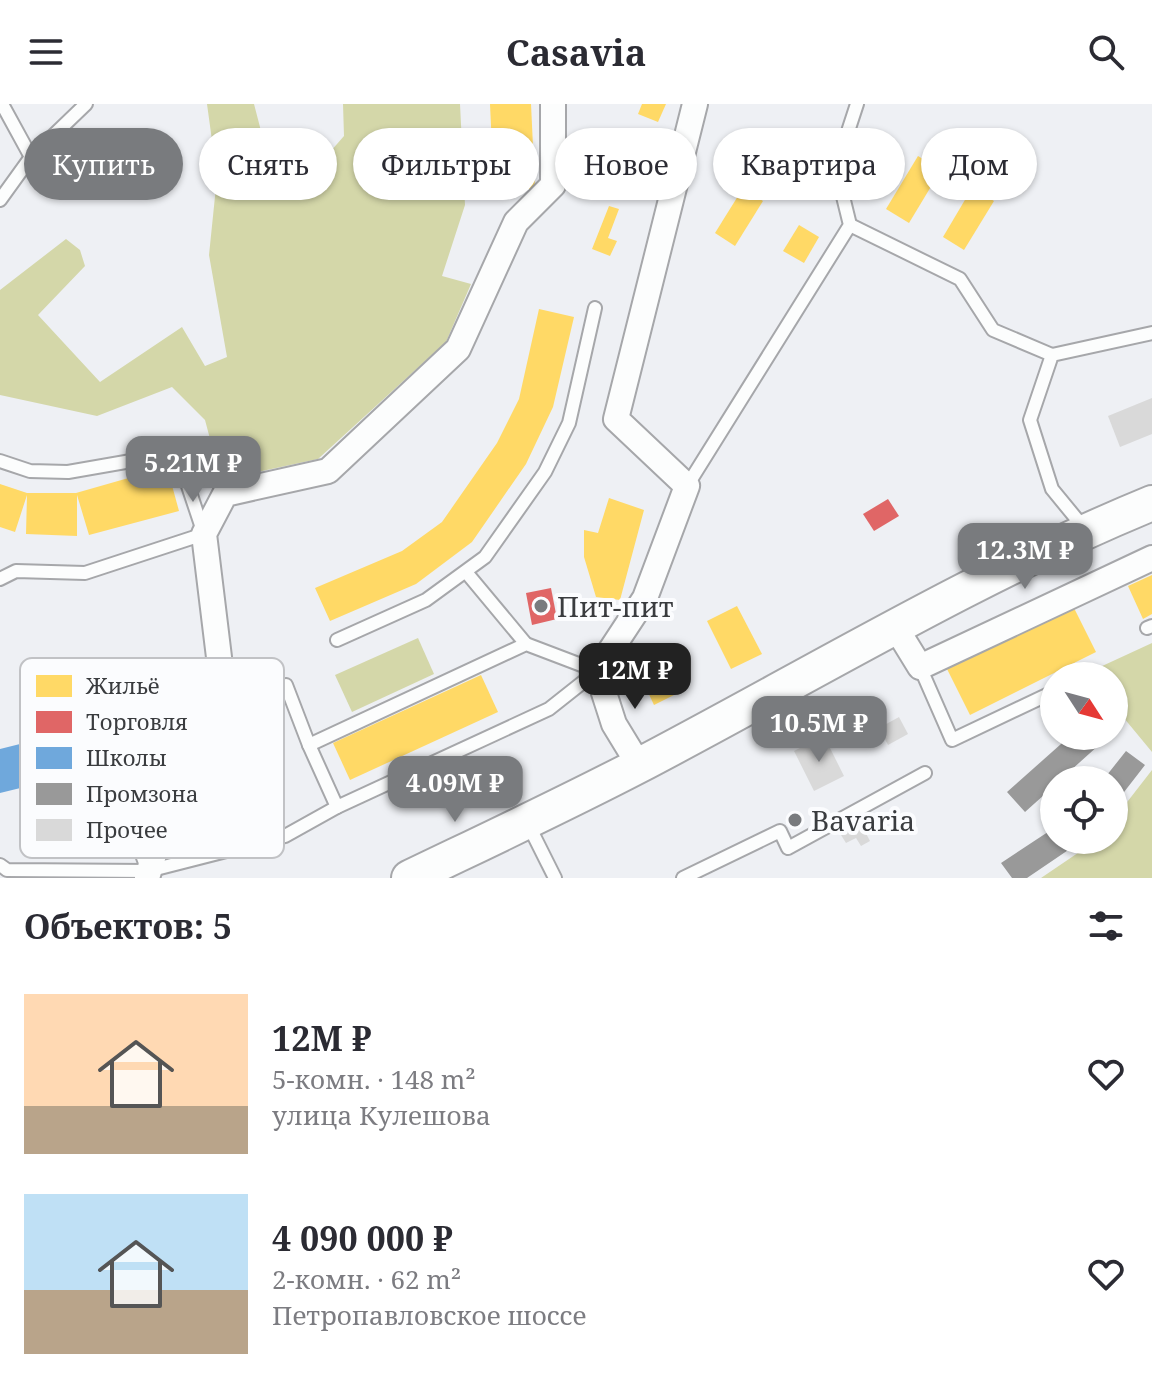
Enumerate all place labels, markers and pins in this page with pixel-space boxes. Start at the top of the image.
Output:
pin: 5.21M ₽ [119,436,267,504]
pin: 12.3M ₽ [951,523,1099,591]
place label: Пит-пит [557,587,674,625]
marker: Пит-пит [532,597,550,615]
pin: 12M ₽ [579,643,691,711]
pin: 10.5M ₽ [745,696,893,764]
pin: 4.09M ₽ [381,756,529,824]
place label: Bavaria [811,801,915,839]
marker: Bavaria [786,811,804,829]

